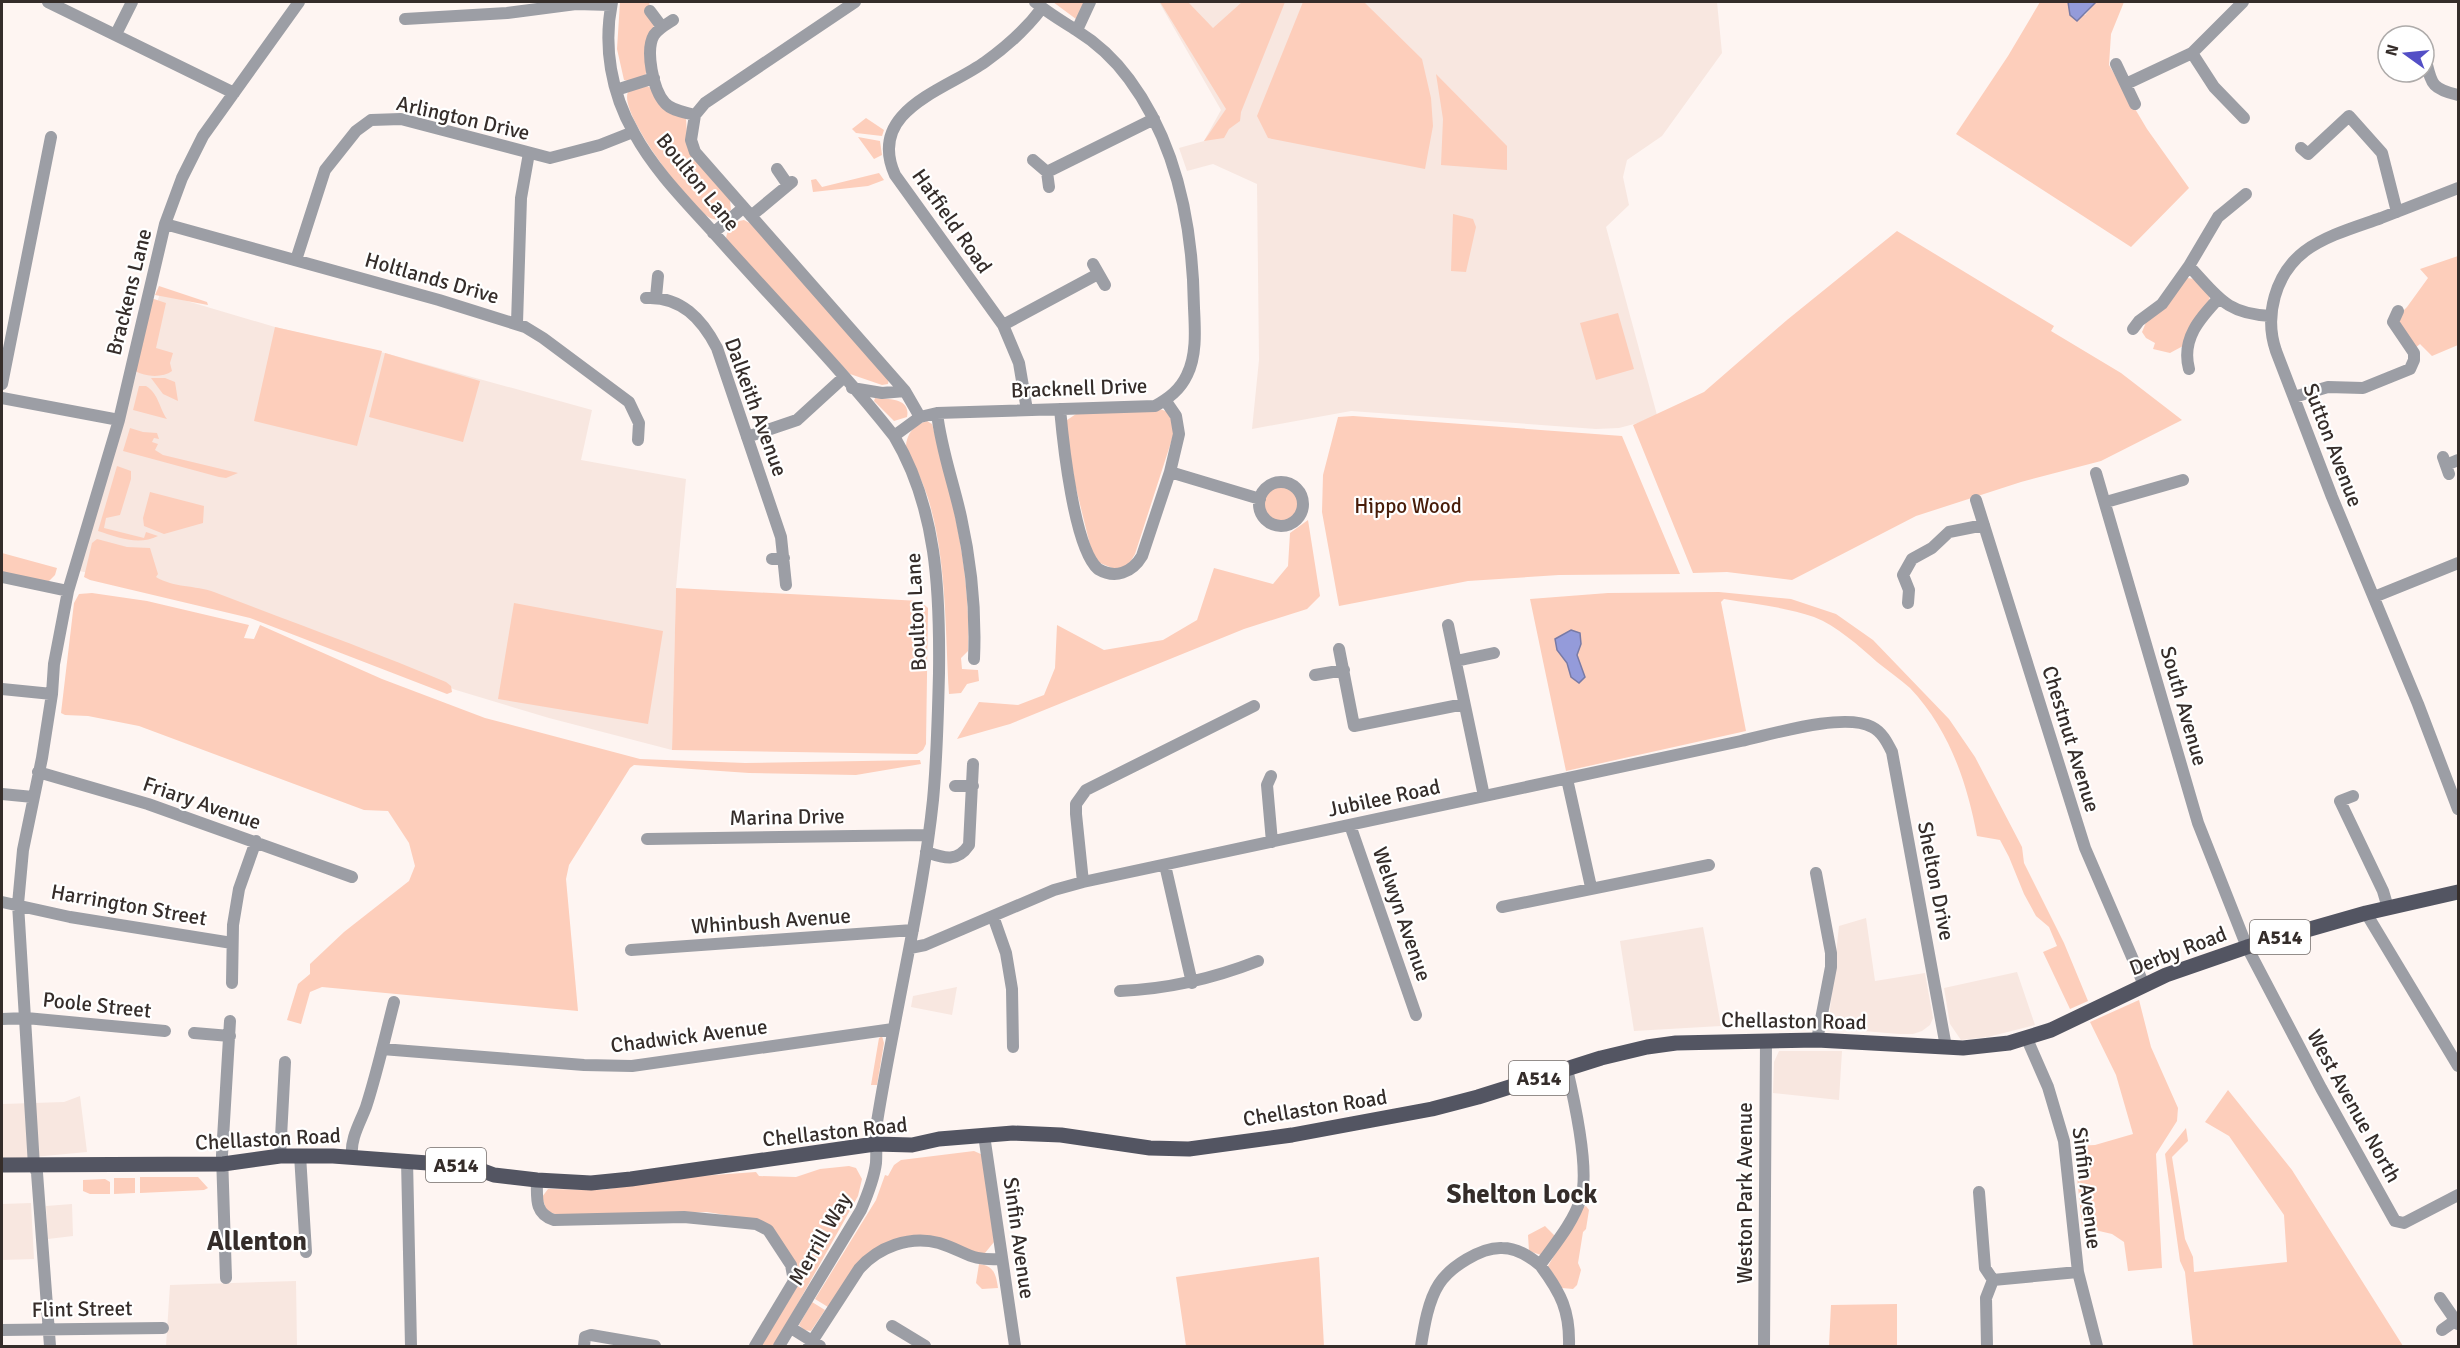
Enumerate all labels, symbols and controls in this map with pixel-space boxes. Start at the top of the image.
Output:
north arrow [2376,24,2436,84]
text: N [2381,42,2404,58]
street label: Arlington Drive [394,90,532,146]
street label: Boulton Lane [651,128,745,236]
street label: Hatfield Road [906,164,998,278]
street label: Brackens Lane [101,226,157,358]
street label: Holtlands Drive [362,246,502,310]
street label: Dalkeith Avenue [719,334,793,480]
street label: Bracknell Drive [1010,373,1148,403]
street label: Sutton Avenue [2298,379,2368,511]
park label: Hippo Wood [1354,493,1462,519]
street label: Boulton Lane [900,552,932,672]
street label: South Avenue [2155,643,2213,769]
street label: Chestnut Avenue [2036,663,2106,815]
street label: Friary Avenue [139,771,265,835]
street label: Jubilee Road [1325,773,1443,823]
street label: Marina Drive [729,803,845,831]
street label: Shelton Drive [1912,819,1960,943]
street label: Welwyn Avenue [1367,843,1437,985]
street label: Harrington Street [49,879,209,931]
street label: Whinbush Avenue [690,902,852,940]
road number: A514 [2250,920,2310,954]
street label: Derby Road [2126,921,2230,981]
street label: Poole Street [41,986,153,1024]
street label: Chellaston Road [1721,1007,1867,1035]
street label: Chadwick Avenue [609,1013,769,1059]
street label: West Avenue North [2301,1025,2407,1187]
road number: A514 [1509,1061,1569,1095]
street label: Chellaston Road [1241,1084,1389,1132]
street label: Weston Park Avenue [1732,1102,1758,1284]
street label: Chellaston Road [761,1111,909,1153]
street label: Chellaston Road [195,1122,341,1156]
street label: Sinfin Avenue [2067,1125,2107,1251]
road number: A514 [426,1148,486,1182]
street label: Sinfin Avenue [998,1175,1040,1301]
district label: Shelton Lock [1447,1178,1597,1211]
street label: Merrill Way [783,1188,857,1290]
district label: Allenton [207,1225,307,1258]
street label: Flint Street [31,1295,133,1323]

